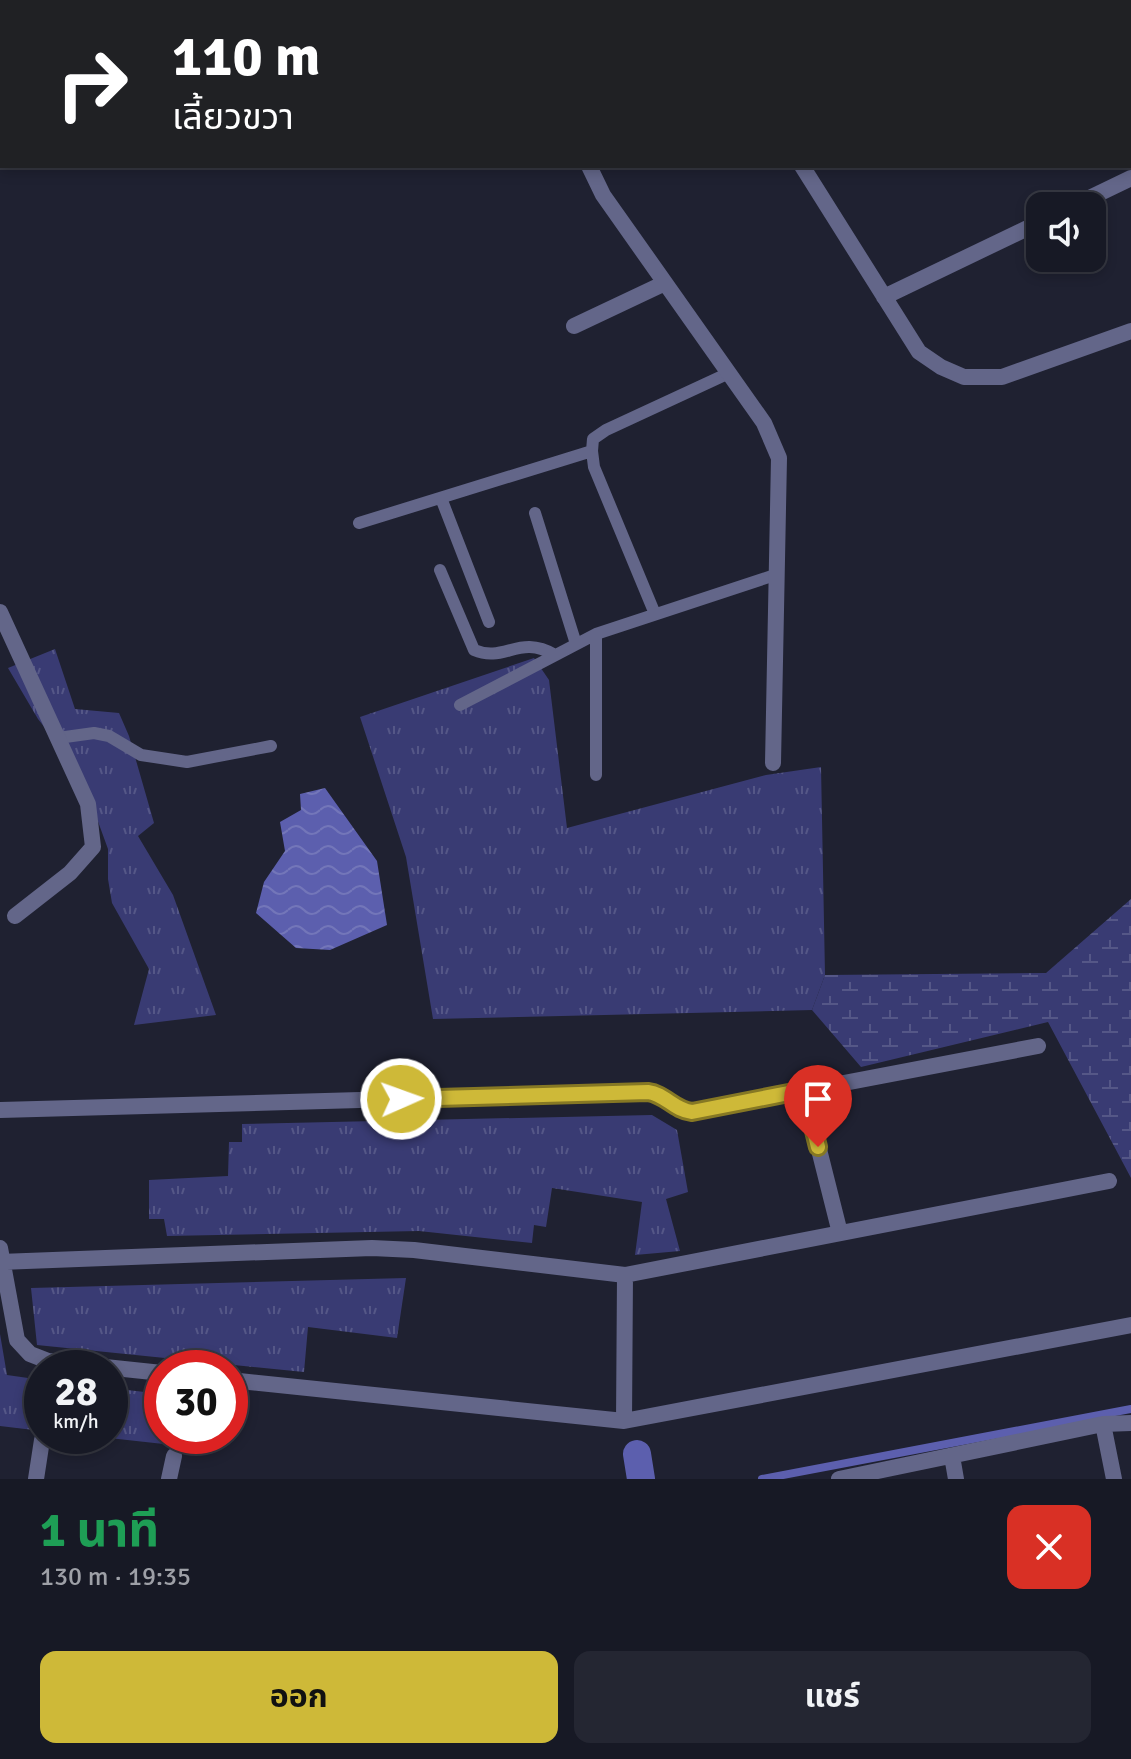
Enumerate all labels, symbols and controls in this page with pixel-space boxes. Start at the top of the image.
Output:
text: 110 m [172,22,320,91]
icon: right [40,32,144,136]
text: เลี้ยวขวา [172,95,294,140]
map controls [1026,192,1106,272]
button: sound [1026,192,1106,272]
position arrow [359,1057,443,1141]
pin [784,1065,852,1147]
icon: arrive [796,1077,840,1121]
speed limit sign: 30 [144,1350,248,1454]
text: 28 [54,1367,98,1417]
text: km/h [53,1409,99,1434]
text: 1 นาที [40,1501,159,1560]
button: close [1007,1505,1091,1589]
text: 130 m · 19:35 [40,1561,191,1593]
button: ออก [40,1651,558,1743]
button: แชร์ [574,1651,1091,1743]

